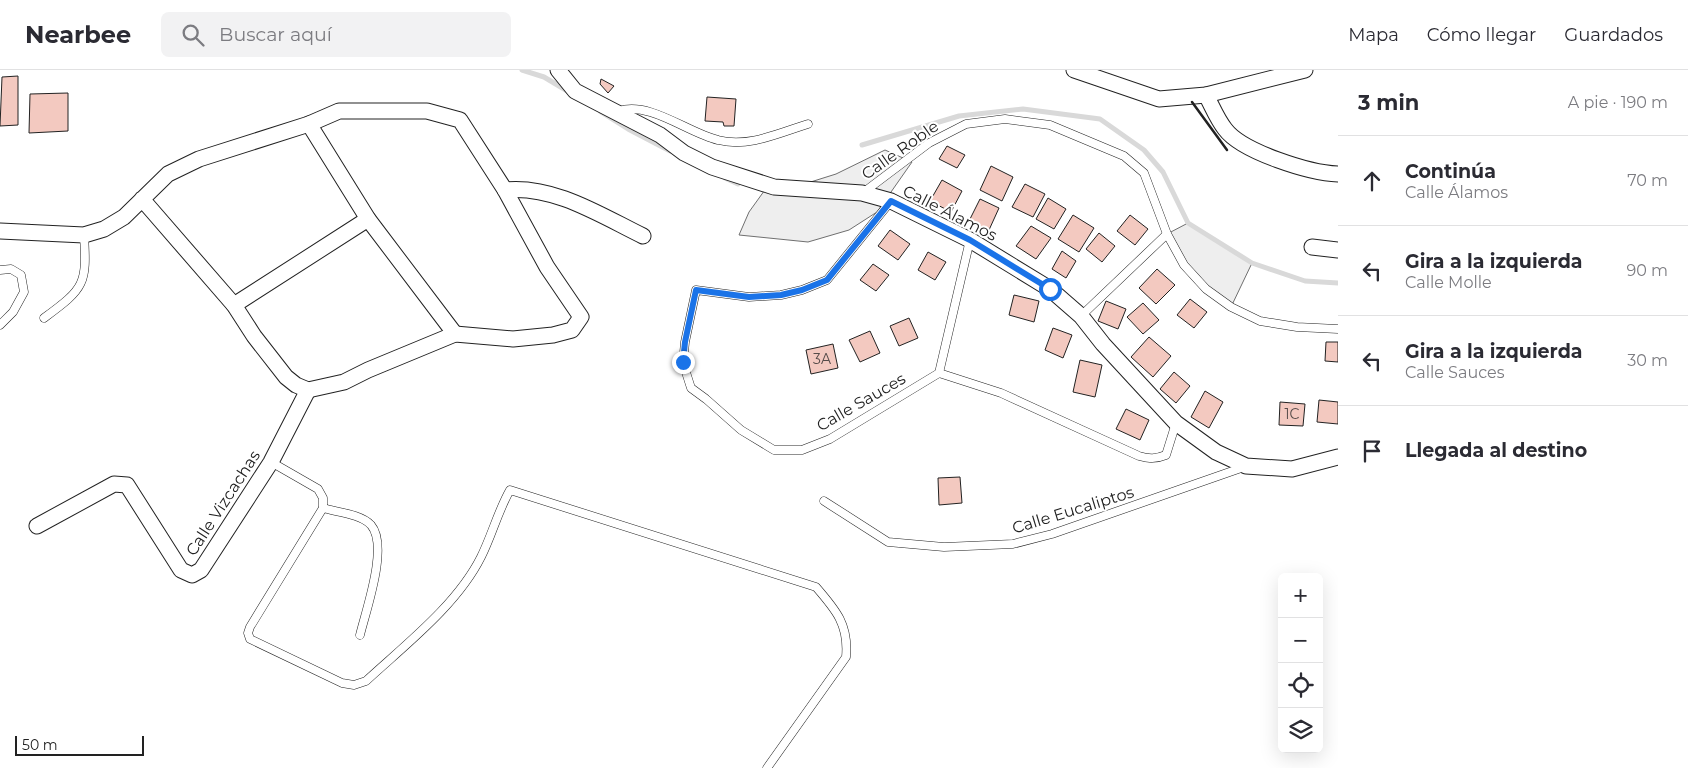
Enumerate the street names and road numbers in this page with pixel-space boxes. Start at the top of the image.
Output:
street label: Calle Roble [858,117,942,183]
street label: Calle Álamos [900,181,1000,245]
street label: Calle Sauces [813,369,909,435]
street label: Calle Vizcachas [182,447,264,559]
street label: Calle Eucaliptos [1010,482,1136,538]

